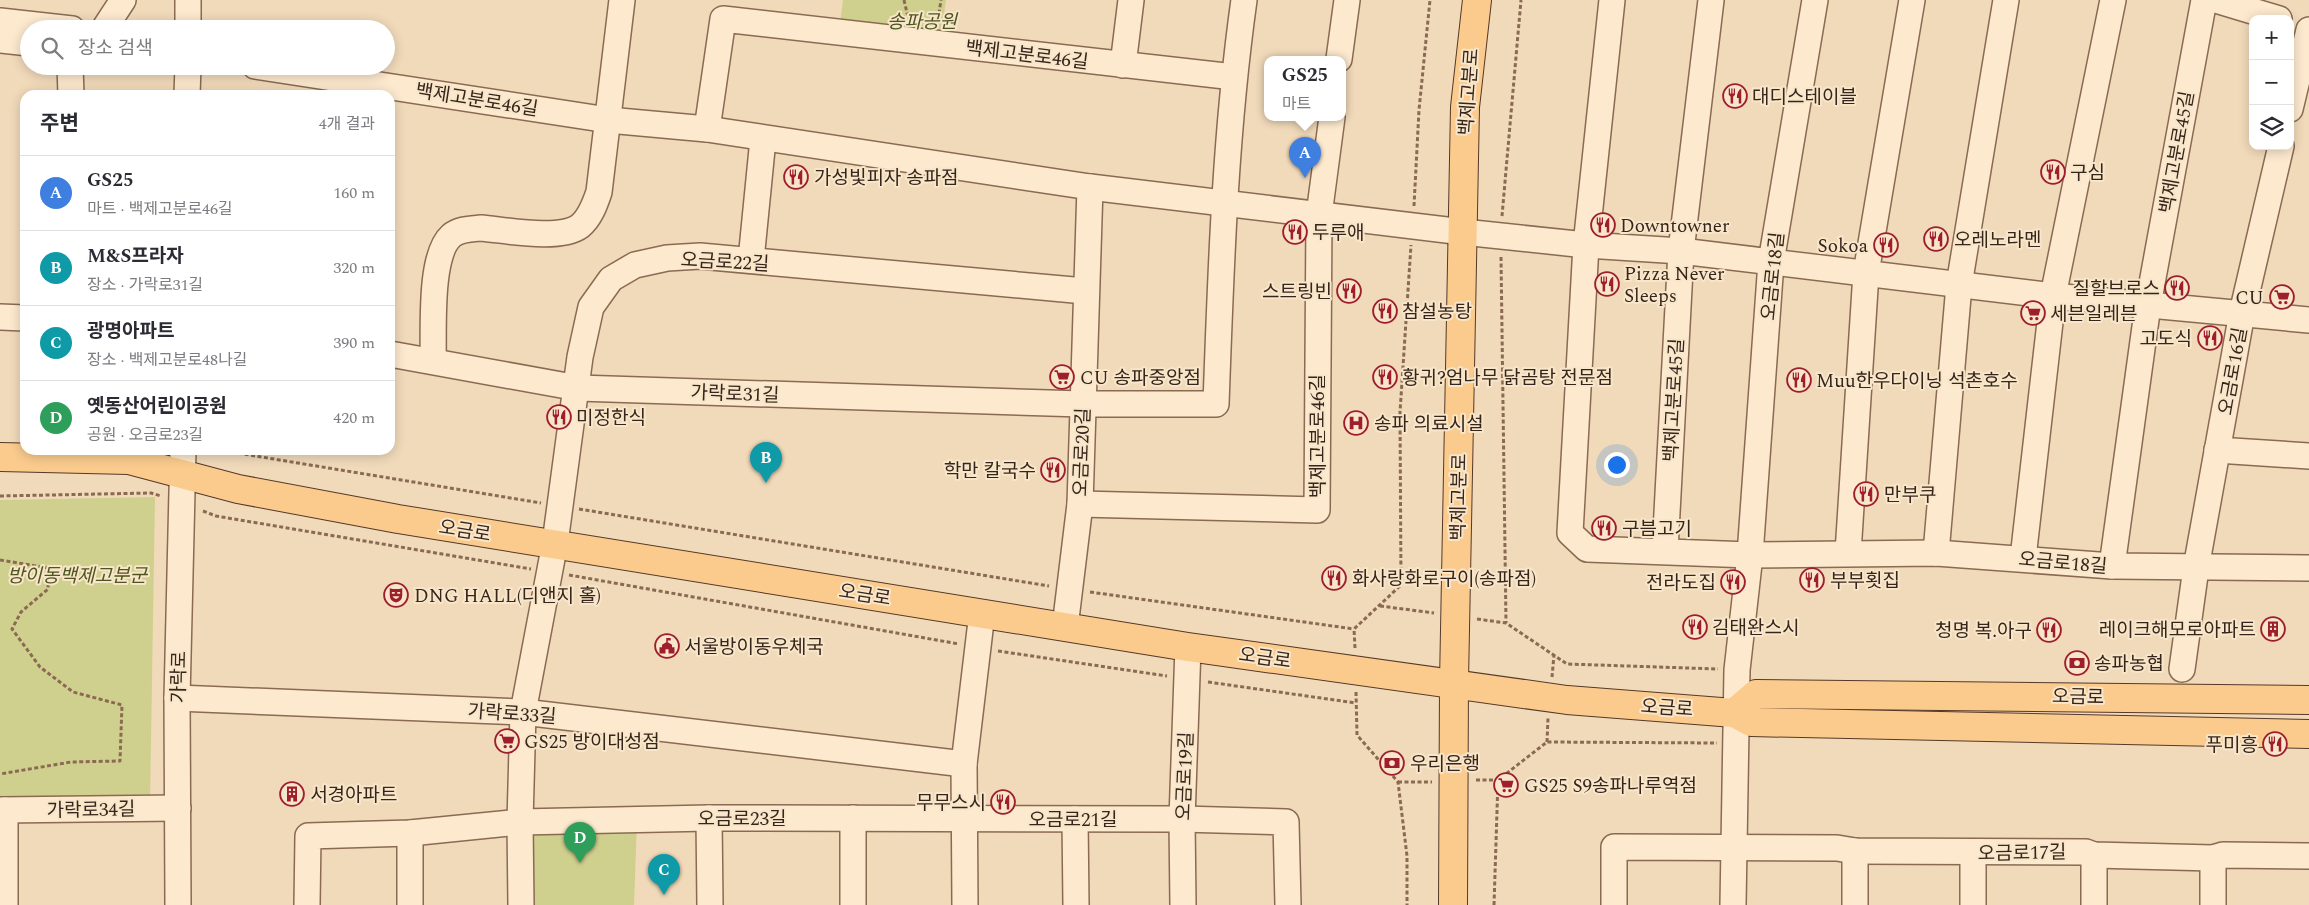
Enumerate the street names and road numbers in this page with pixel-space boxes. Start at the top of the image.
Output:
street label: 백제고분로46길 [964,34,1090,77]
street label: 백제고분로 [1452,47,1487,137]
street label: 백제고분로46길 [413,76,540,124]
street label: 백제고분로45길 [2152,89,2203,216]
street label: 오금로18길 [1754,230,1793,322]
street label: 오금로22길 [680,246,770,279]
street label: 오금로16길 [2211,325,2255,418]
street label: 백제고분로45길 [1657,337,1692,463]
street label: 백제고분로46길 [1304,374,1333,498]
street label: 가락로31길 [690,378,780,411]
street label: 오금로20길 [1066,407,1099,497]
street label: 백제고분로 [1444,453,1475,541]
street label: 오금로 [437,513,493,550]
street label: 오금로18길 [2017,545,2108,582]
street label: 오금로 [837,577,893,614]
street label: 오금로 [1237,640,1293,676]
street label: 가락로 [165,651,194,704]
street label: 오금로 [2051,683,2104,712]
street label: 오금로 [1640,692,1694,725]
street label: 가락로33길 [467,697,557,732]
street label: 오금로19길 [1169,731,1202,821]
street label: 가락로34길 [46,795,136,826]
street label: 오금로23길 [698,805,786,834]
street label: 오금로21길 [1029,806,1117,835]
street label: 오금로17길 [1977,838,2067,869]

